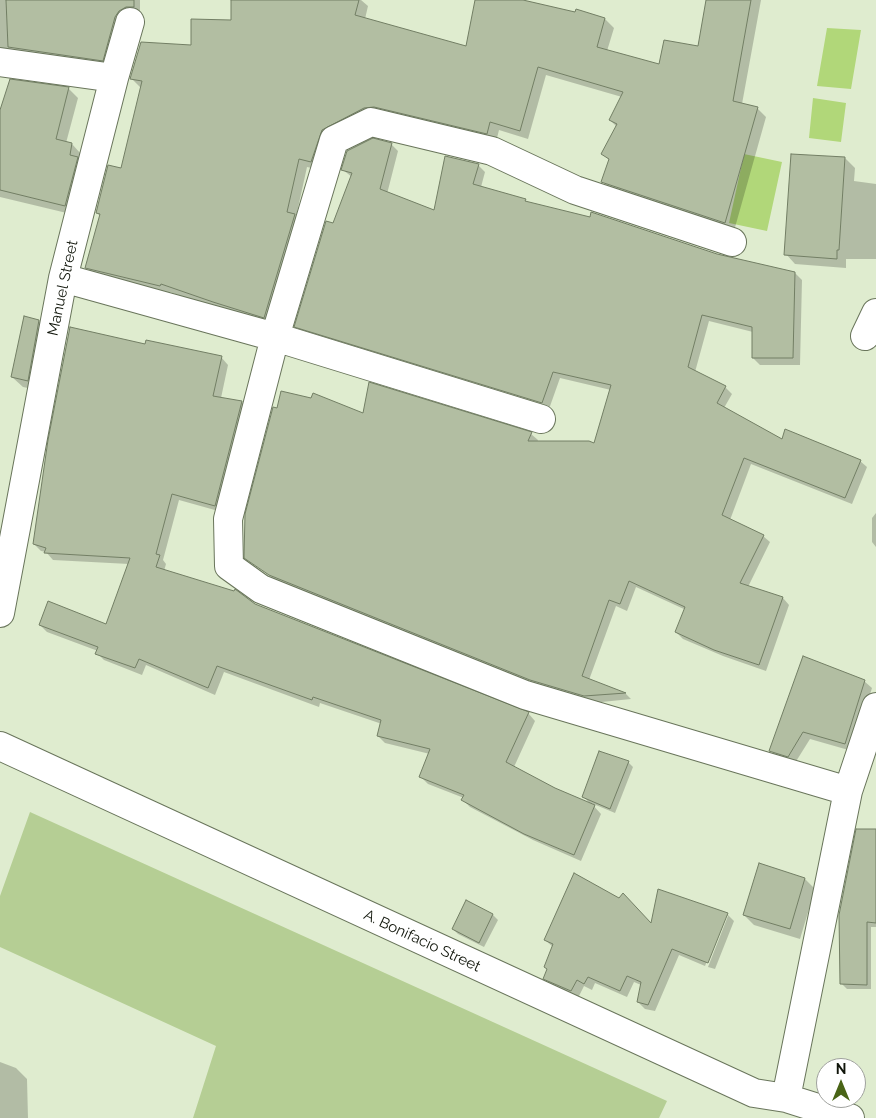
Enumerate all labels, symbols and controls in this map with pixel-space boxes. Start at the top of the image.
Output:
street label: Manuel Street [44,239,82,337]
street label: A. Bonifacio Street [361,906,483,976]
north arrow [816,1058,866,1108]
text: N [836,1061,846,1077]

